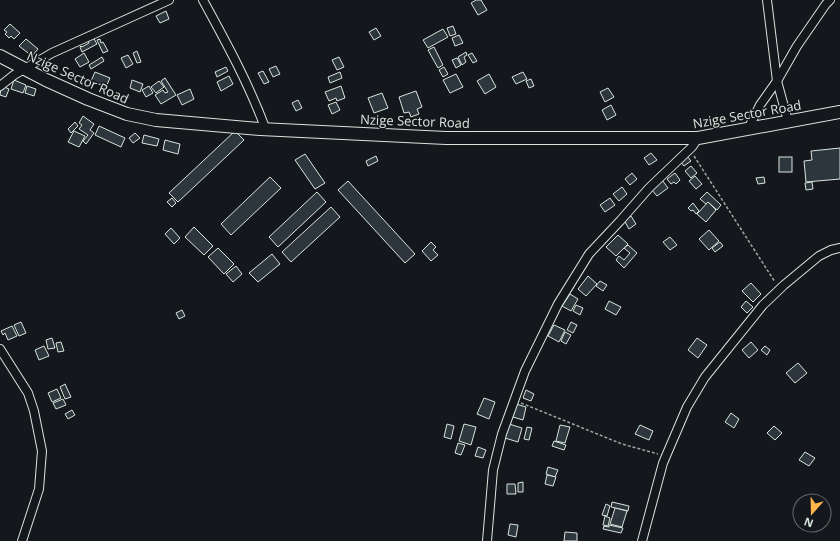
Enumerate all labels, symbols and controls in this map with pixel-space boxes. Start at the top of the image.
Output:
street label: Nzige Sector Road [24,46,132,108]
street label: Nzige Sector Road [691,96,803,132]
street label: Nzige Sector Road [360,110,470,132]
north arrow [792,493,832,533]
text: N [802,514,815,531]

